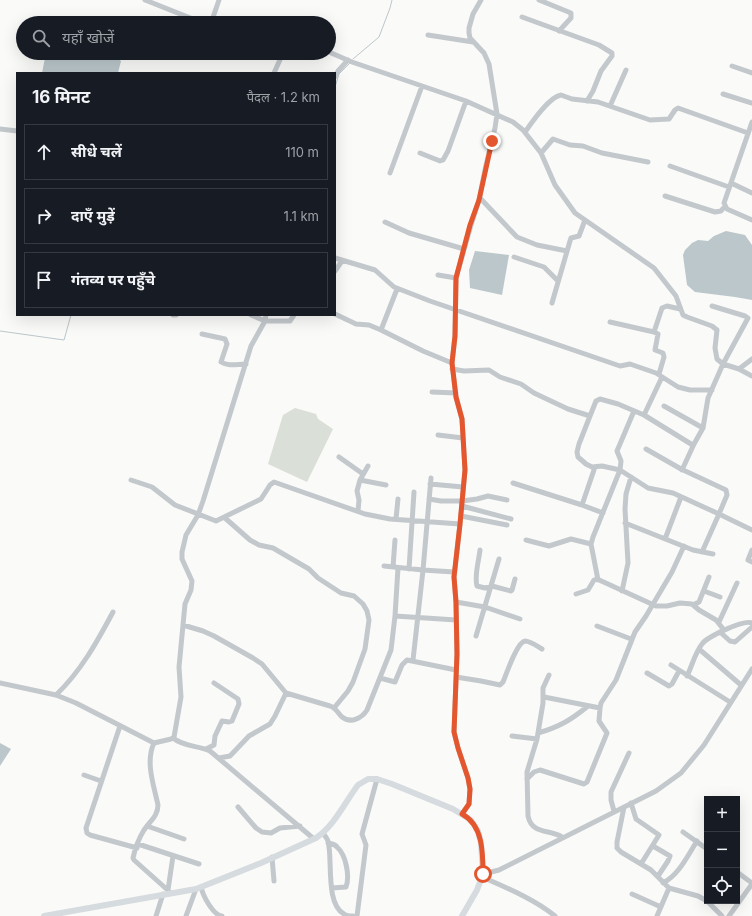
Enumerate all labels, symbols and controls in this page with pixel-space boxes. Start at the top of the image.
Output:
search box [16,16,336,60]
icon: search [30,27,52,49]
text: यहाँ खोजें [62,28,114,47]
text: 16 मिनट [32,87,90,107]
text: पैदल · 1.2 km [247,89,320,105]
route end [483,132,501,150]
icon: ahead [33,141,55,163]
text: सीधे चलें [71,142,122,161]
text: 110 m [285,144,319,160]
icon: right [33,205,55,227]
text: दाएँ मुड़ें [71,206,115,225]
text: 1.1 km [284,208,319,224]
icon: arrive [33,269,55,291]
text: गंतव्य पर पहुँचे [71,270,155,289]
map controls [704,796,740,904]
button: + [704,796,740,832]
button: − [704,832,740,868]
route start [474,865,492,883]
button: locate [704,868,740,904]

